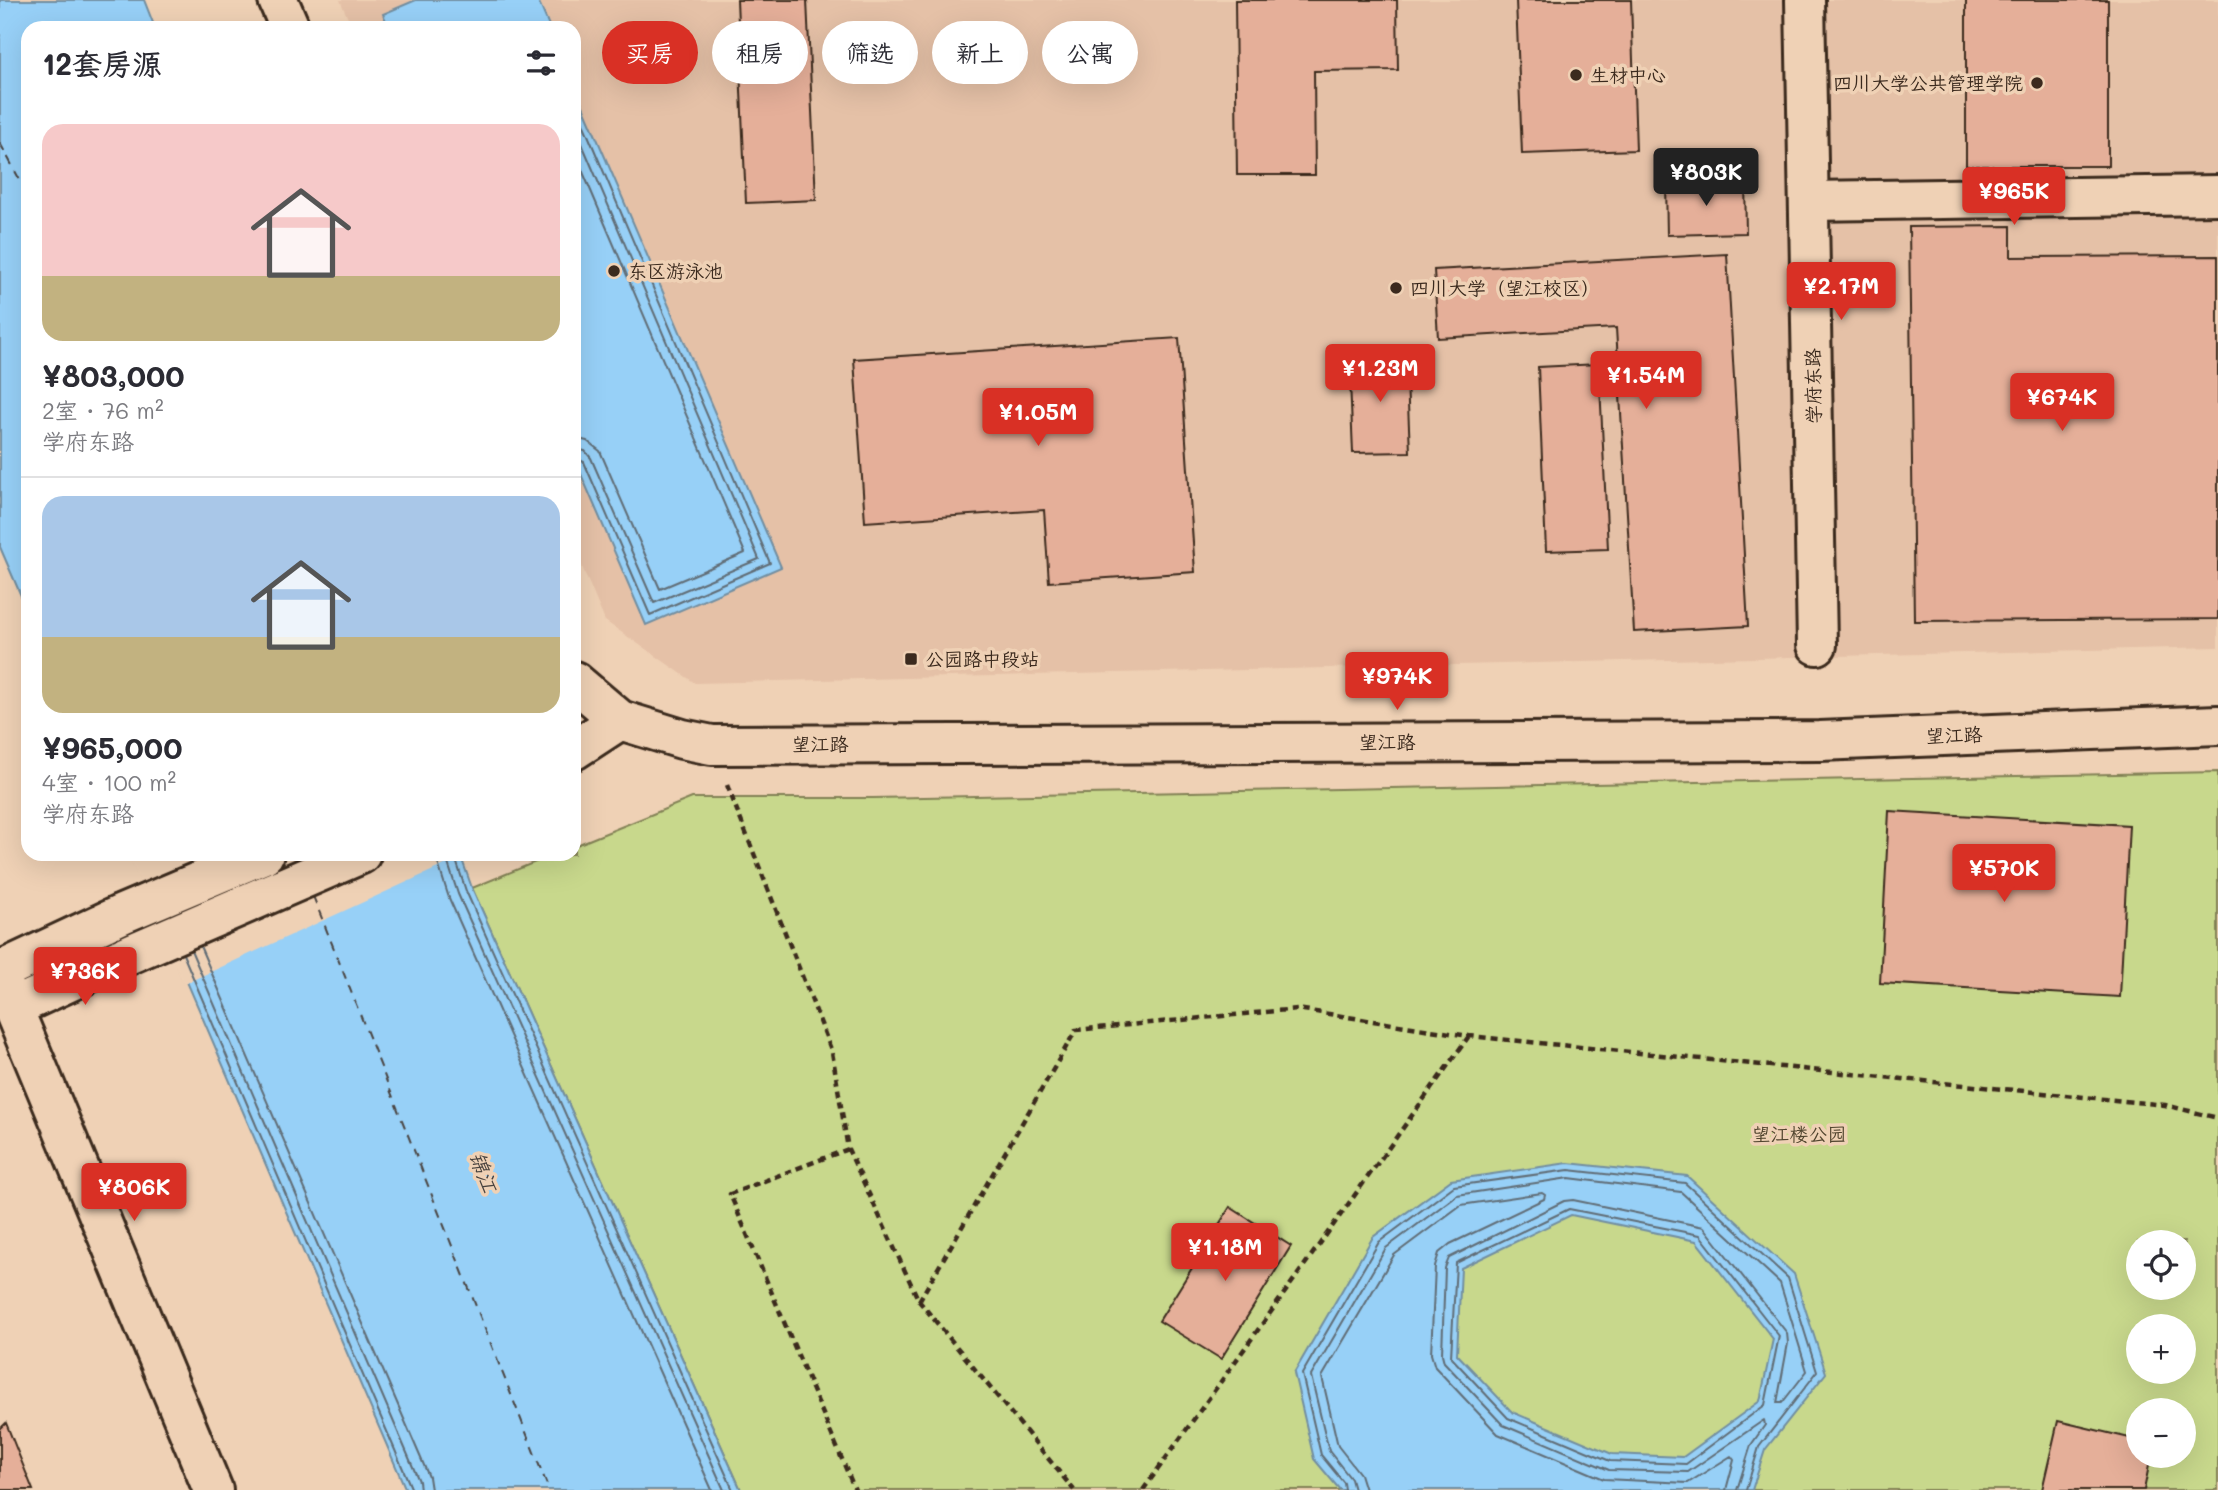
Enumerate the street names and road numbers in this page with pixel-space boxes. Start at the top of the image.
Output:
street label: 学府东路 [1799,348,1826,424]
street label: 望江路 [1925,721,1983,748]
street label: 望江路 [1358,729,1416,754]
street label: 望江路 [791,731,849,756]

